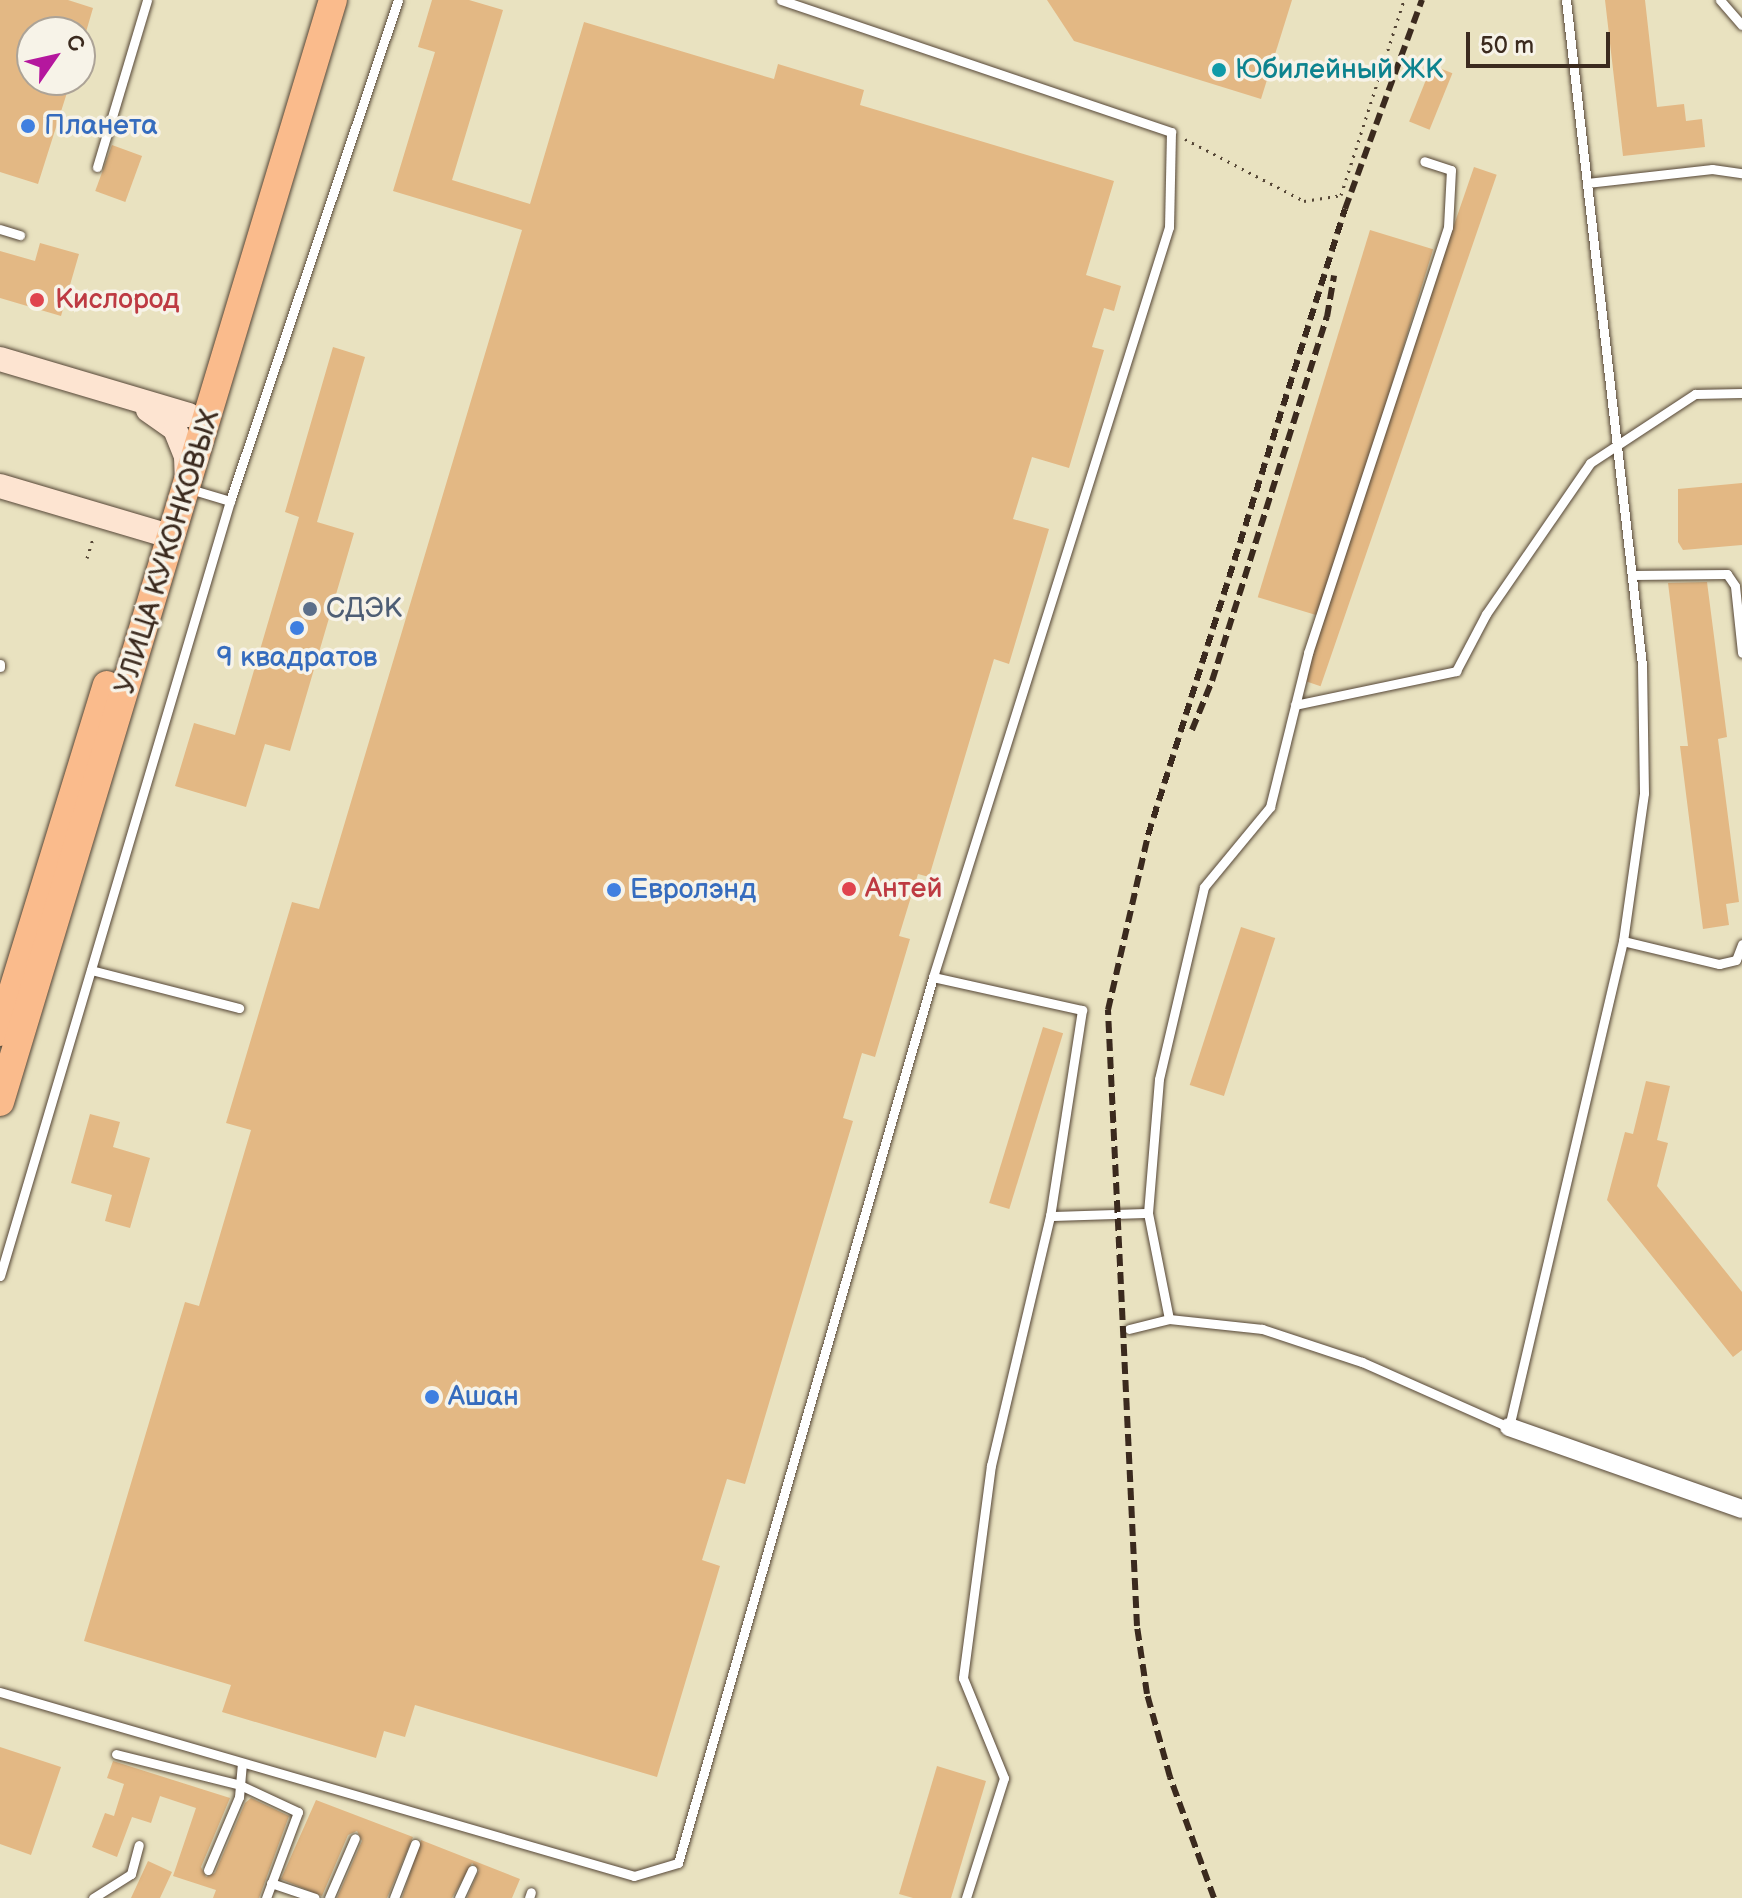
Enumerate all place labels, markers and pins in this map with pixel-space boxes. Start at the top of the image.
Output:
place label: Юбилейный ЖК [1235,53,1443,87]
marker: Юбилейный ЖК [1210,61,1228,79]
place label: Планета [44,109,158,143]
marker: Планета [19,117,37,135]
place label: Кислород [55,283,180,317]
marker: Кислород [26,289,48,311]
place label: СДЭК [326,592,402,626]
marker: СДЭК [301,600,319,618]
marker: 9 квадратов [288,619,306,637]
place label: 9 квадратов [217,641,377,675]
place label: Антей [865,872,942,906]
place label: Евролэнд [630,873,756,907]
marker: Антей [840,880,858,898]
marker: Евролэнд [605,881,623,899]
place label: Ашан [448,1380,519,1414]
marker: Ашан [423,1388,441,1406]

